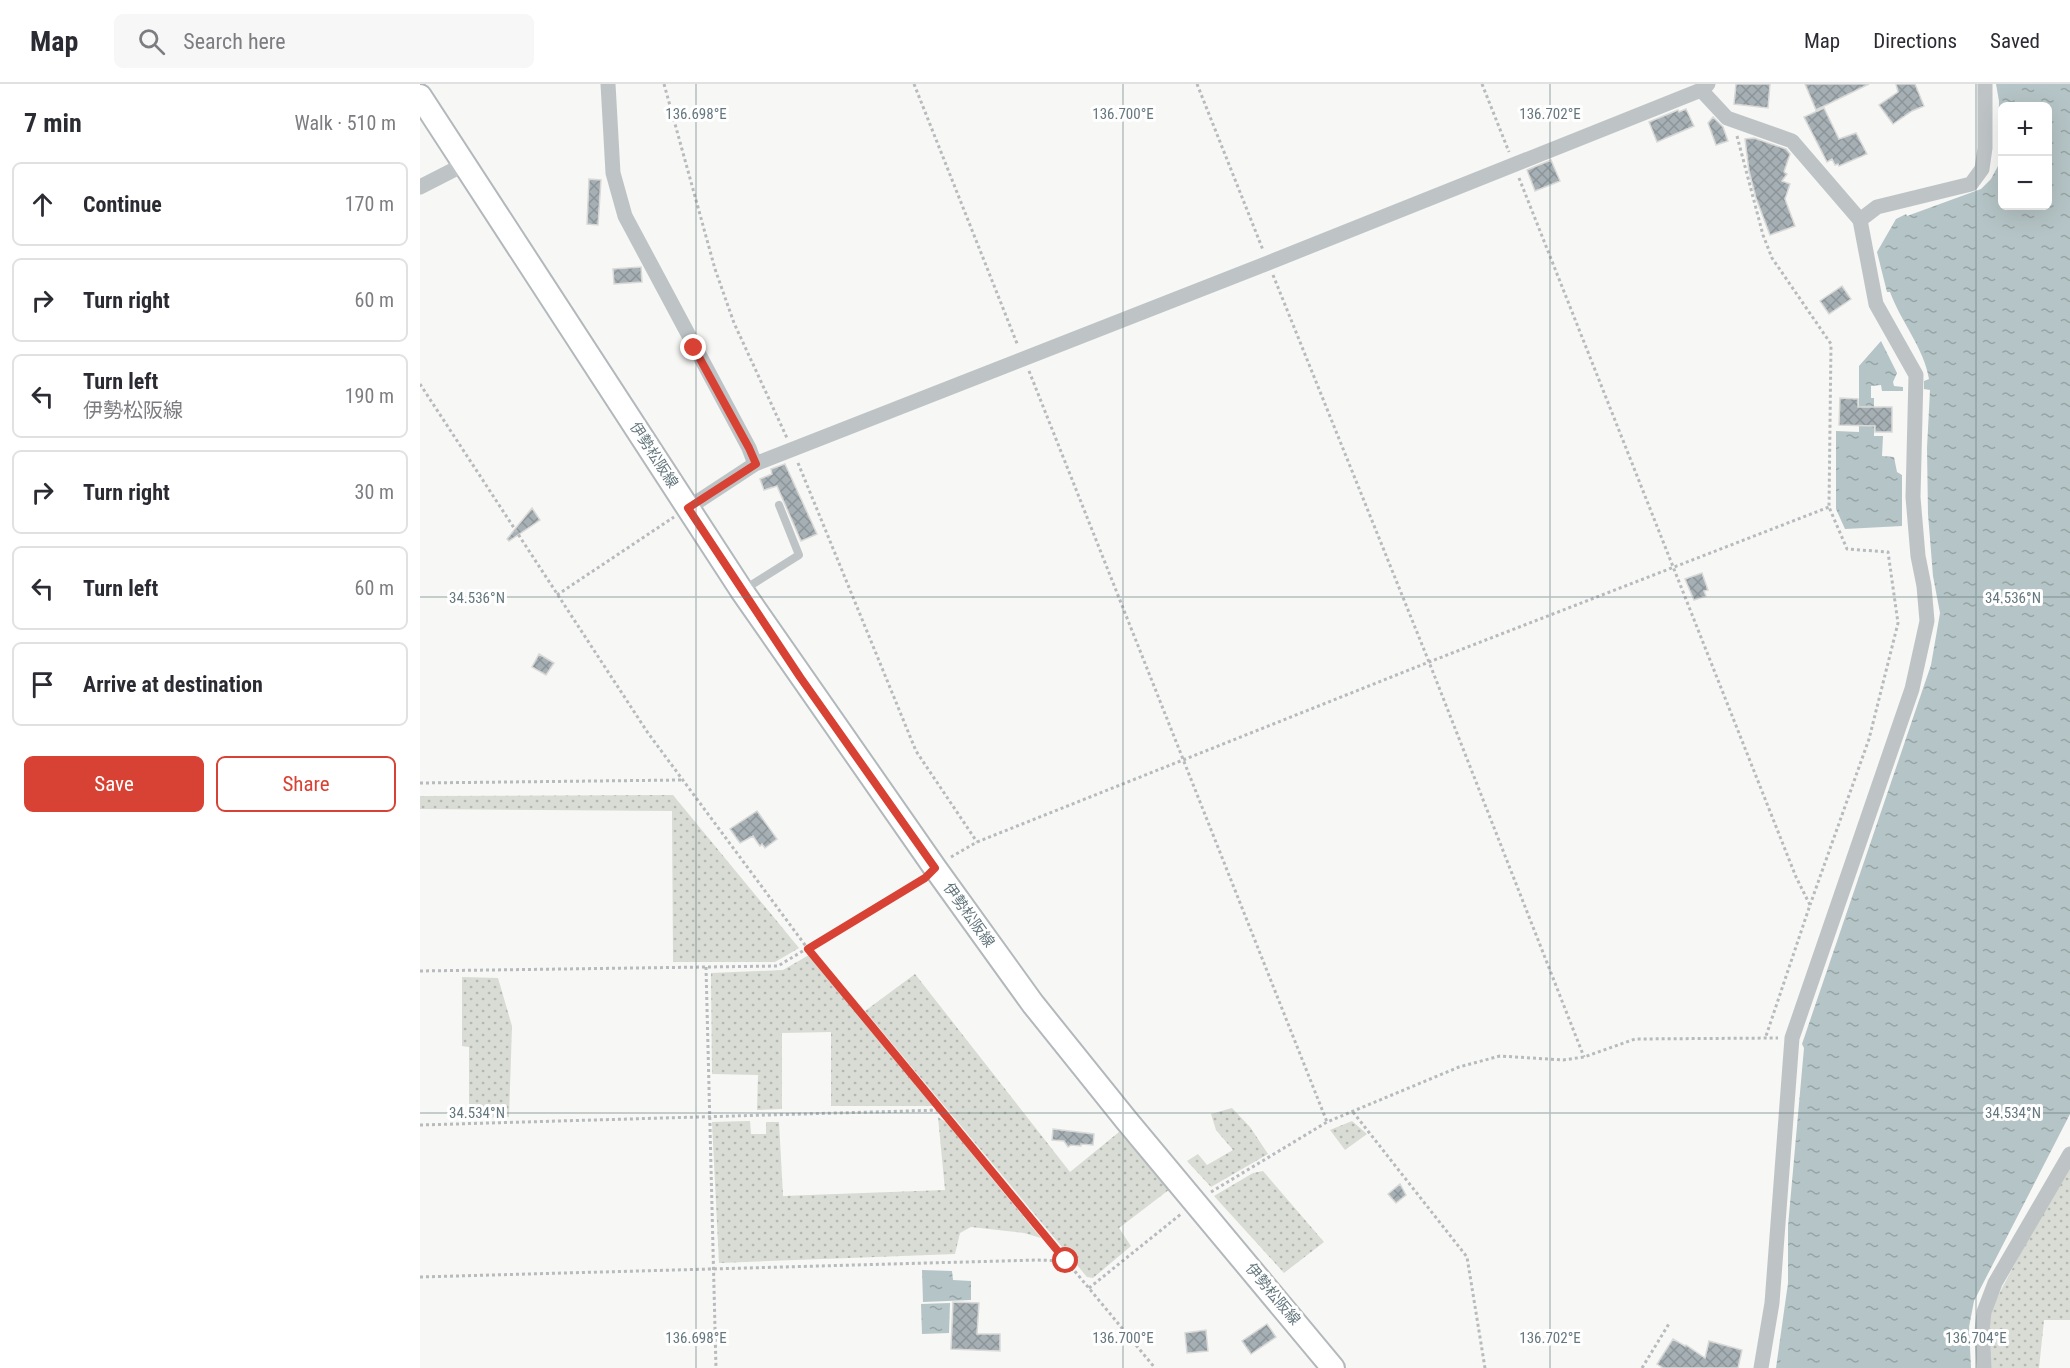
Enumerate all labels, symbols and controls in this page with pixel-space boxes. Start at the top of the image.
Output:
search box [114,14,534,68]
text: Map [30,25,78,58]
icon: search [135,25,168,58]
text: Search here [183,29,286,54]
text: Map [1804,29,1840,53]
text: Directions [1873,29,1957,53]
text: Saved [1990,29,2040,53]
map controls [1998,102,2052,210]
button: + [1998,102,2052,156]
text: 136.698°E [665,105,727,123]
text: 136.700°E [1092,105,1154,123]
text: 136.702°E [1519,105,1581,123]
text: 7 min [24,108,82,138]
text: Walk · 510 m [295,111,396,135]
button: − [1998,156,2052,210]
icon: ahead [26,188,59,221]
text: Continue [83,192,162,217]
text: 170 m [345,192,394,216]
icon: right [26,284,59,317]
text: Turn right [83,288,170,313]
text: 60 m [355,288,394,312]
route end [680,334,706,360]
text: Turn left [83,369,158,394]
icon: left [26,380,59,413]
text: 190 m [345,384,394,408]
text: 伊勢松阪線 [83,398,183,422]
street label: 伊勢松阪線 [626,419,682,491]
icon: right [26,476,59,509]
text: Turn right [83,480,170,505]
text: 30 m [355,480,394,504]
icon: left [26,572,59,605]
text: Turn left [83,576,158,601]
text: 60 m [355,576,394,600]
text: 34.536°N [449,589,505,607]
text: 34.536°N [1985,589,2041,607]
icon: arrive [26,668,59,701]
text: Arrive at destination [83,672,263,697]
button: Save [24,756,204,812]
button: Share [216,756,396,812]
street label: 伊勢松阪線 [940,879,998,951]
text: 34.534°N [449,1104,505,1122]
text: 34.534°N [1985,1104,2041,1122]
route start [1052,1247,1078,1273]
street label: 伊勢松阪線 [1242,1259,1304,1329]
text: 136.698°E [665,1329,727,1347]
text: 136.700°E [1092,1329,1154,1347]
text: 136.702°E [1519,1329,1581,1347]
text: 136.704°E [1945,1329,2007,1347]

